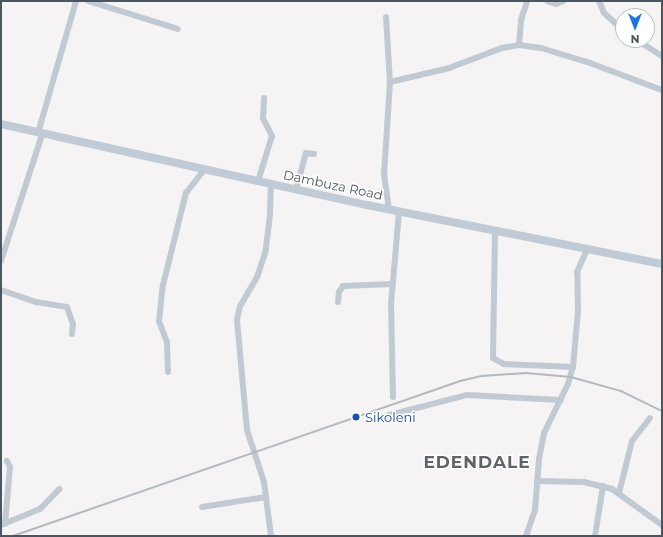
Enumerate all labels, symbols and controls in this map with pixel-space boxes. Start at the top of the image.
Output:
north arrow [615,8,655,48]
text: N [631,32,639,46]
street label: Dambuza Road [282,167,384,203]
place label: Sikoleni [365,409,416,425]
marker: Sikoleni [350,411,362,423]
district label: EDENDALE [423,453,531,473]

